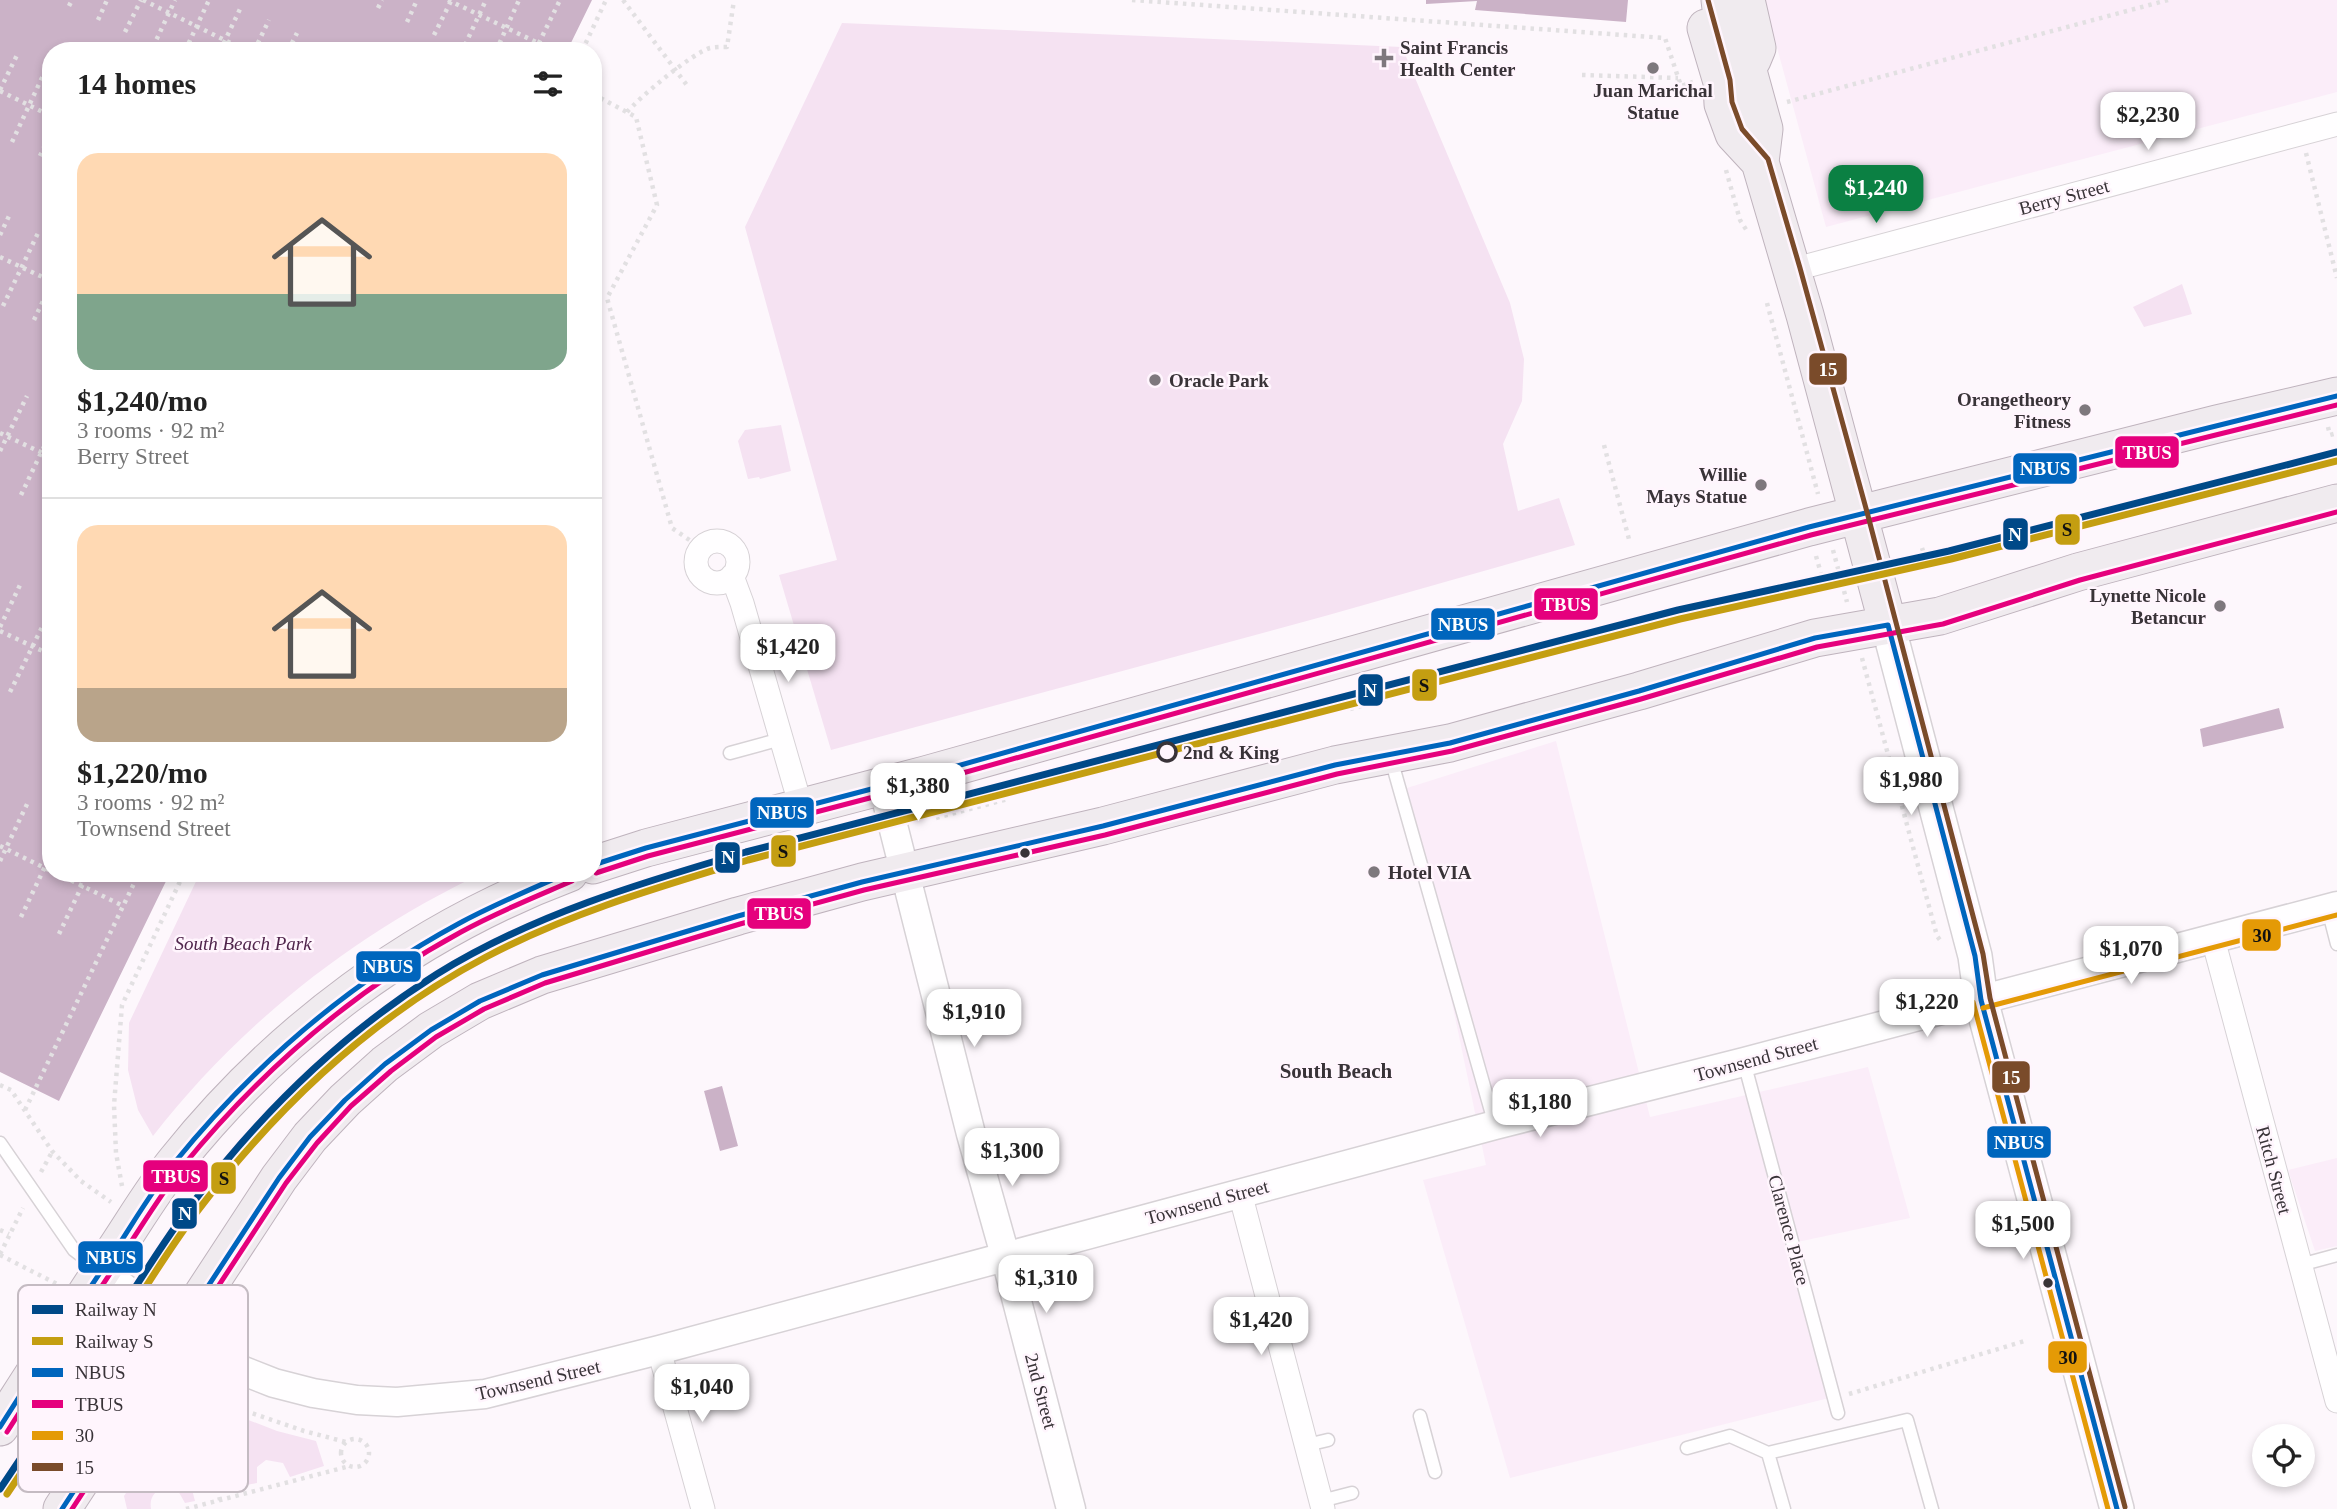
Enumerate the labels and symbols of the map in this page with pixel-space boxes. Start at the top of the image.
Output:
place label: Saint Francis Health Center [1400,37,1516,80]
marker: Saint Francis Health Center [1374,48,1394,68]
marker: Juan Marichal Statue [1645,60,1661,76]
place label: Juan Marichal Statue [1593,80,1713,123]
pin: $2,230 [2091,92,2205,152]
pin: $1,240 [1819,166,1933,225]
street label: Berry Street [2017,175,2112,219]
line badge: 15 [1808,352,1848,386]
text: 15 [1819,359,1838,380]
place label: Oracle Park [1169,370,1269,391]
marker: Oracle Park [1147,372,1163,388]
place label: Orangetheory Fitness [1957,389,2071,432]
marker: Orangetheory Fitness [2077,402,2093,418]
line badge: TBUS [2114,435,2180,469]
text: TBUS [2122,442,2172,463]
line badge: NBUS [2012,452,2078,485]
text: NBUS [2020,458,2070,479]
place label: Willie Mays Statue [1646,464,1747,507]
marker: Willie Mays Statue [1753,477,1769,493]
line badge: S [2054,513,2081,546]
line badge: N [2002,517,2029,551]
text: S [2062,519,2072,540]
text: N [2008,524,2022,545]
place label: Lynette Nicole Betancur [2089,585,2207,628]
line badge: TBUS [1533,587,1599,621]
text: TBUS [1541,594,1591,615]
marker: Lynette Nicole Betancur [2212,598,2228,614]
line badge: NBUS [1430,607,1496,641]
text: NBUS [1438,614,1488,635]
pin: $1,420 [731,624,845,684]
line badge: S [1411,668,1438,702]
line badge: N [1357,673,1384,707]
text: S [1419,675,1429,696]
text: N [1363,680,1377,701]
marker: 2nd & King [1157,742,1177,762]
place label: 2nd & King [1183,742,1280,763]
pin: $1,980 [1854,758,1968,817]
pin: $1,380 [861,764,975,823]
line badge: NBUS [749,796,815,829]
text: NBUS [757,802,807,823]
line badge: S [770,834,797,868]
line badge: N [714,841,741,874]
text: S [778,841,788,862]
unlabelled marker [1018,846,1032,860]
text: N [721,847,735,868]
place label: Hotel VIA [1388,862,1472,883]
marker: Hotel VIA [1366,864,1382,880]
line badge: TBUS [746,897,812,930]
text: TBUS [754,903,804,924]
line badge: 30 [2241,918,2282,952]
text: 30 [2253,925,2272,946]
pin: $1,070 [2074,926,2188,986]
park label: South Beach Park [174,933,312,954]
line badge: NBUS [355,950,422,983]
text: NBUS [363,956,413,977]
pin: $1,220 [1870,979,1984,1039]
pin: $1,910 [917,990,1031,1049]
street label: Townsend Street [1692,1032,1821,1086]
district label: South Beach [1280,1059,1393,1083]
line badge: 15 [1991,1060,2031,1094]
text: 15 [2002,1067,2021,1088]
pin: $1,180 [1483,1080,1597,1139]
street label: Ritch Street [2252,1124,2296,1217]
line badge: NBUS [1986,1125,2052,1159]
pin: $1,300 [955,1128,1069,1188]
text: NBUS [1994,1132,2044,1153]
line badge: TBUS [142,1159,209,1193]
line badge: S [210,1161,237,1195]
text: TBUS [151,1166,201,1187]
text: S [219,1168,229,1189]
street label: Clarence Place [1764,1173,1814,1287]
street label: Townsend Street [1143,1175,1272,1229]
line badge: N [171,1197,198,1230]
pin: $1,500 [1966,1202,2080,1261]
text: N [178,1203,192,1224]
line badge: NBUS [77,1240,144,1274]
text: NBUS [86,1247,136,1268]
pin: $1,310 [989,1256,1103,1315]
unlabelled marker [2041,1276,2055,1290]
legend [18,1285,248,1492]
pin: $1,420 [1204,1298,1318,1357]
text: Railway N [75,1299,157,1320]
text: Railway S [75,1331,154,1352]
line badge: 30 [2047,1340,2088,1374]
text: 30 [2059,1347,2078,1368]
street label: 2nd Street [1021,1351,1061,1432]
street label: Townsend Street [474,1355,603,1405]
text: NBUS [75,1362,126,1383]
pin: $1,040 [645,1364,759,1424]
text: TBUS [75,1394,124,1415]
text: 30 [75,1425,94,1446]
text: 15 [75,1457,94,1478]

